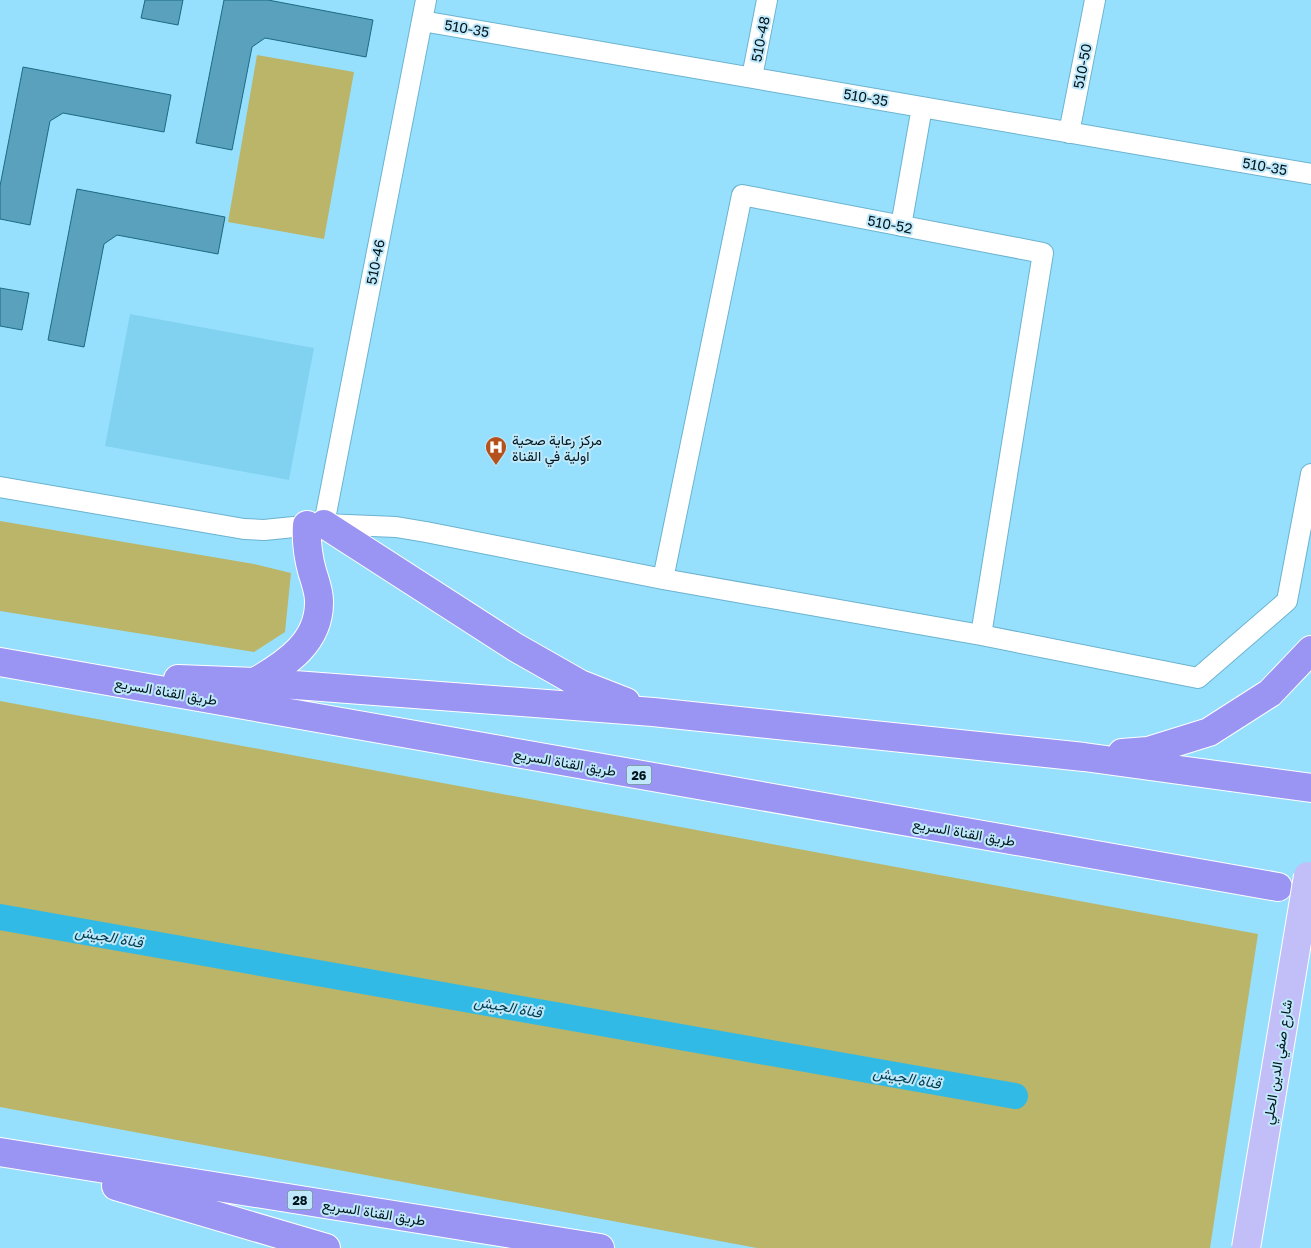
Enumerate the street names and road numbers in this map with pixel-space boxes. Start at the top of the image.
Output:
street label: 510-48 [747,15,773,63]
street label: 510-35 [443,16,491,40]
street label: 510-50 [1069,42,1095,90]
street label: 510-35 [842,85,890,109]
street label: 510-35 [1241,154,1289,178]
street label: 510-52 [866,211,914,237]
street label: 510-46 [362,238,388,286]
street label: طريق القناة السريع [113,674,219,711]
street label: طريق القناة السريع [512,745,618,782]
road number: 26 [626,766,652,784]
street label: طريق القناة السريع [911,815,1017,852]
street label: شارع صفي الدين الحلي [1259,998,1299,1126]
road number: 28 [288,1190,312,1210]
street label: طريق القناة السريع [321,1195,427,1231]

